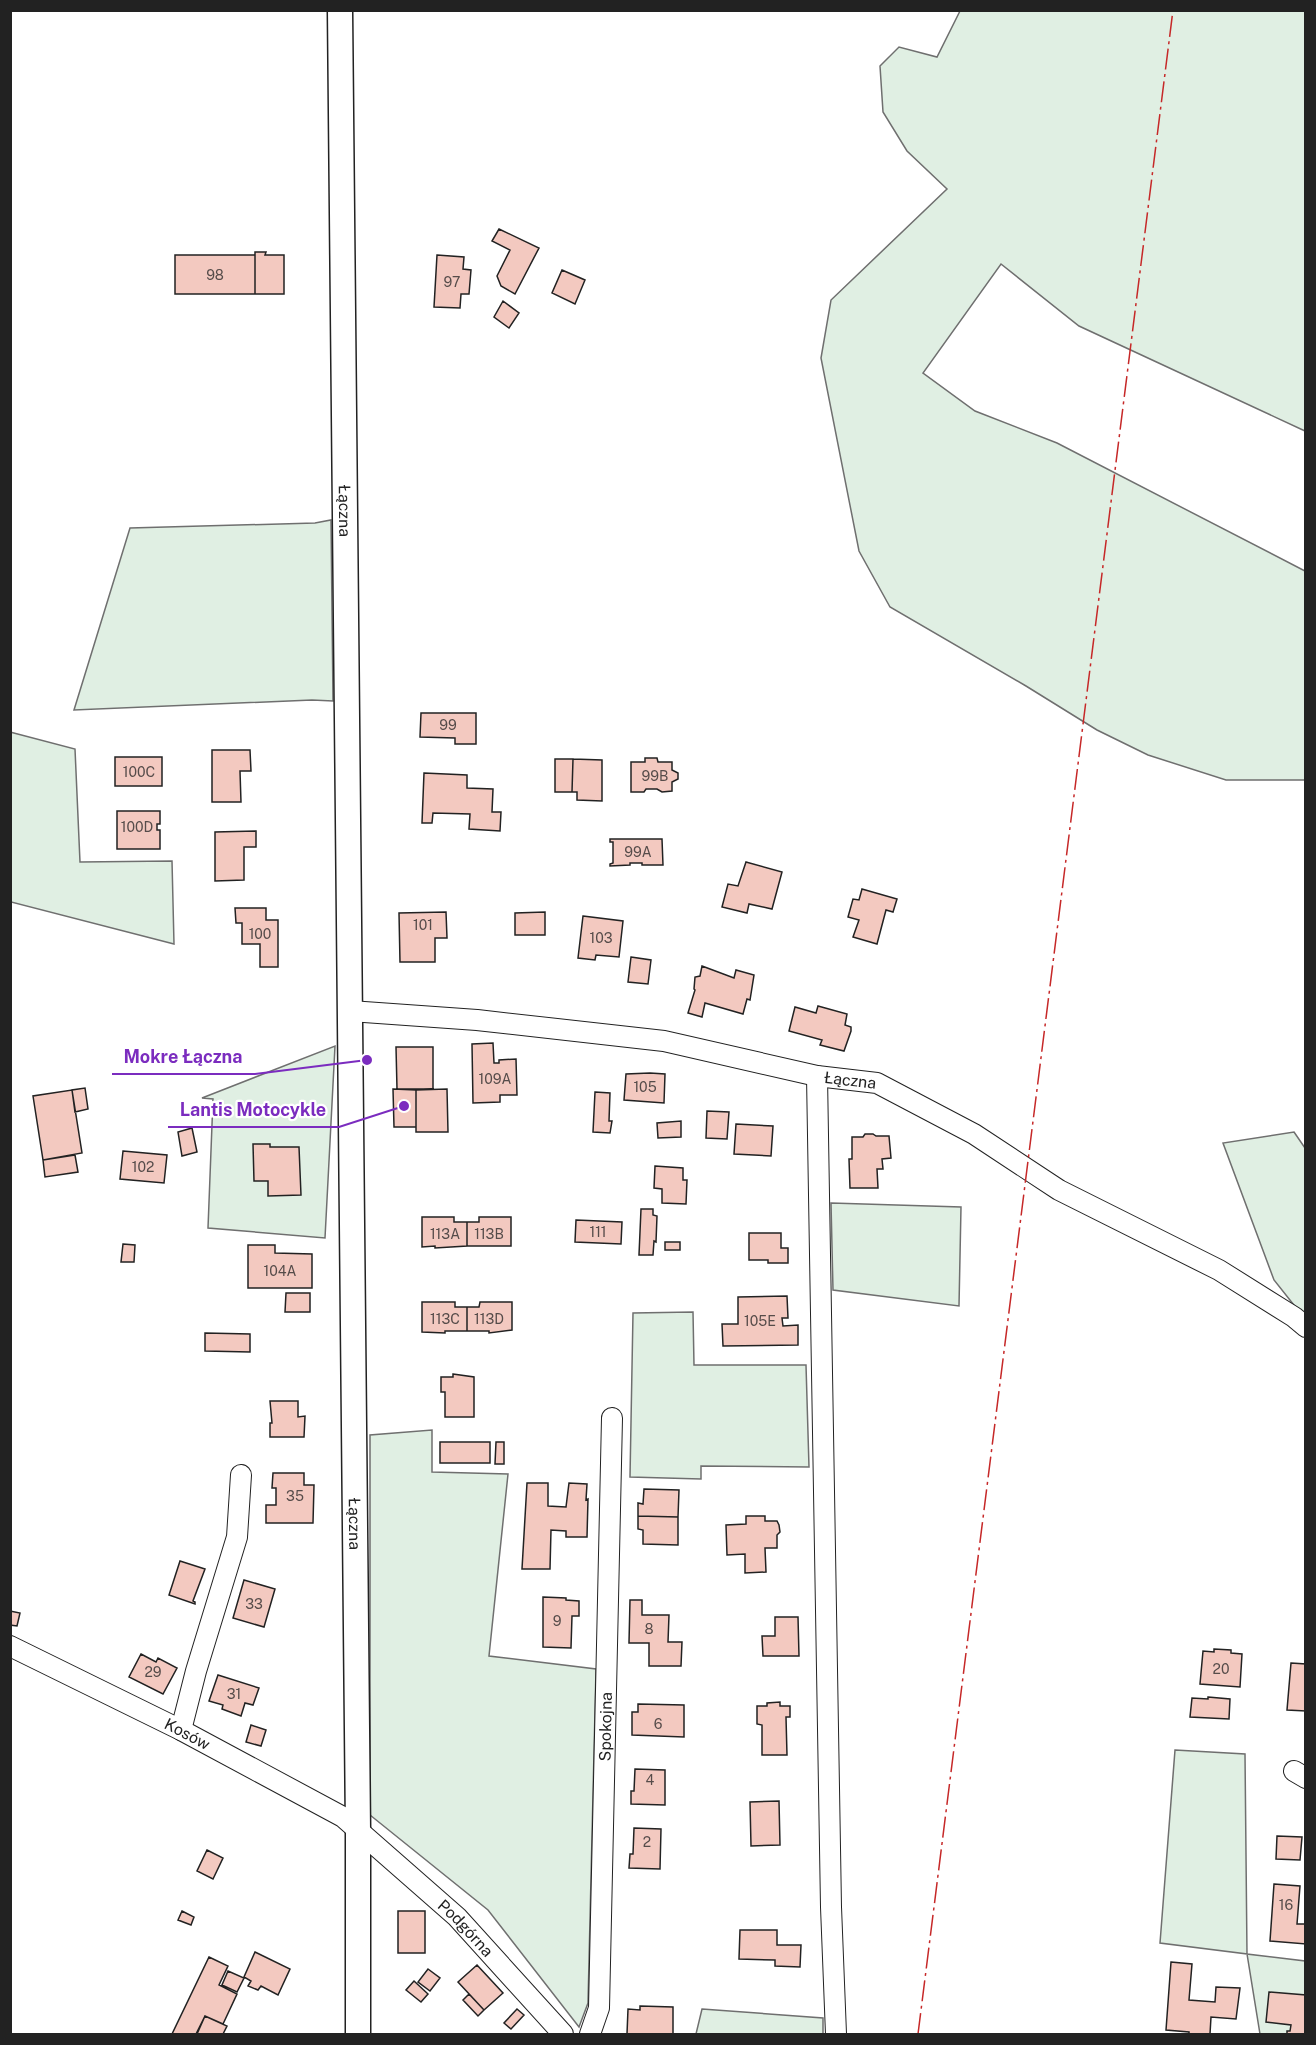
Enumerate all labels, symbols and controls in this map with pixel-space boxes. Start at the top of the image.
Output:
house number: 98 [206,267,224,283]
house number: 97 [444,274,460,290]
street label: Łączna [335,485,354,537]
house number: 99 [439,717,457,733]
house number: 100C [123,764,155,780]
house number: 99B [642,768,668,784]
house number: 100D [121,819,153,835]
house number: 99A [624,844,652,860]
house number: 101 [413,917,433,933]
house number: 100 [249,926,271,942]
house number: 103 [590,930,613,946]
callout: Mokre Łączna [112,1038,255,1074]
text: Mokre Łączna [124,1046,242,1067]
street label: Łączna [823,1068,877,1093]
house number: 109A [479,1071,511,1087]
house number: 105 [633,1079,657,1095]
callout: Lantis Motocykle [168,1091,339,1127]
text: Lantis Motocykle [180,1099,326,1120]
house number: 102 [132,1159,154,1175]
house number: 111 [589,1224,607,1240]
house number: 113A [430,1226,460,1242]
house number: 113B [474,1226,504,1242]
house number: 104A [264,1263,297,1279]
house number: 113C [430,1311,460,1327]
house number: 113D [474,1311,504,1327]
house number: 105E [744,1313,776,1329]
house number: 35 [286,1488,304,1504]
street label: Łączna [345,1498,364,1550]
house number: 33 [245,1596,263,1612]
house number: 9 [553,1613,562,1629]
house number: 8 [644,1621,654,1637]
house number: 20 [1213,1661,1229,1677]
house number: 29 [144,1664,162,1680]
house number: 31 [227,1686,241,1702]
street label: Spokojna [595,1692,616,1761]
street label: Kosów [161,1714,214,1754]
house number: 6 [654,1716,663,1732]
house number: 4 [646,1772,655,1788]
house number: 2 [643,1834,651,1850]
street label: Podgórna [434,1896,497,1961]
house number: 16 [1279,1897,1293,1913]

